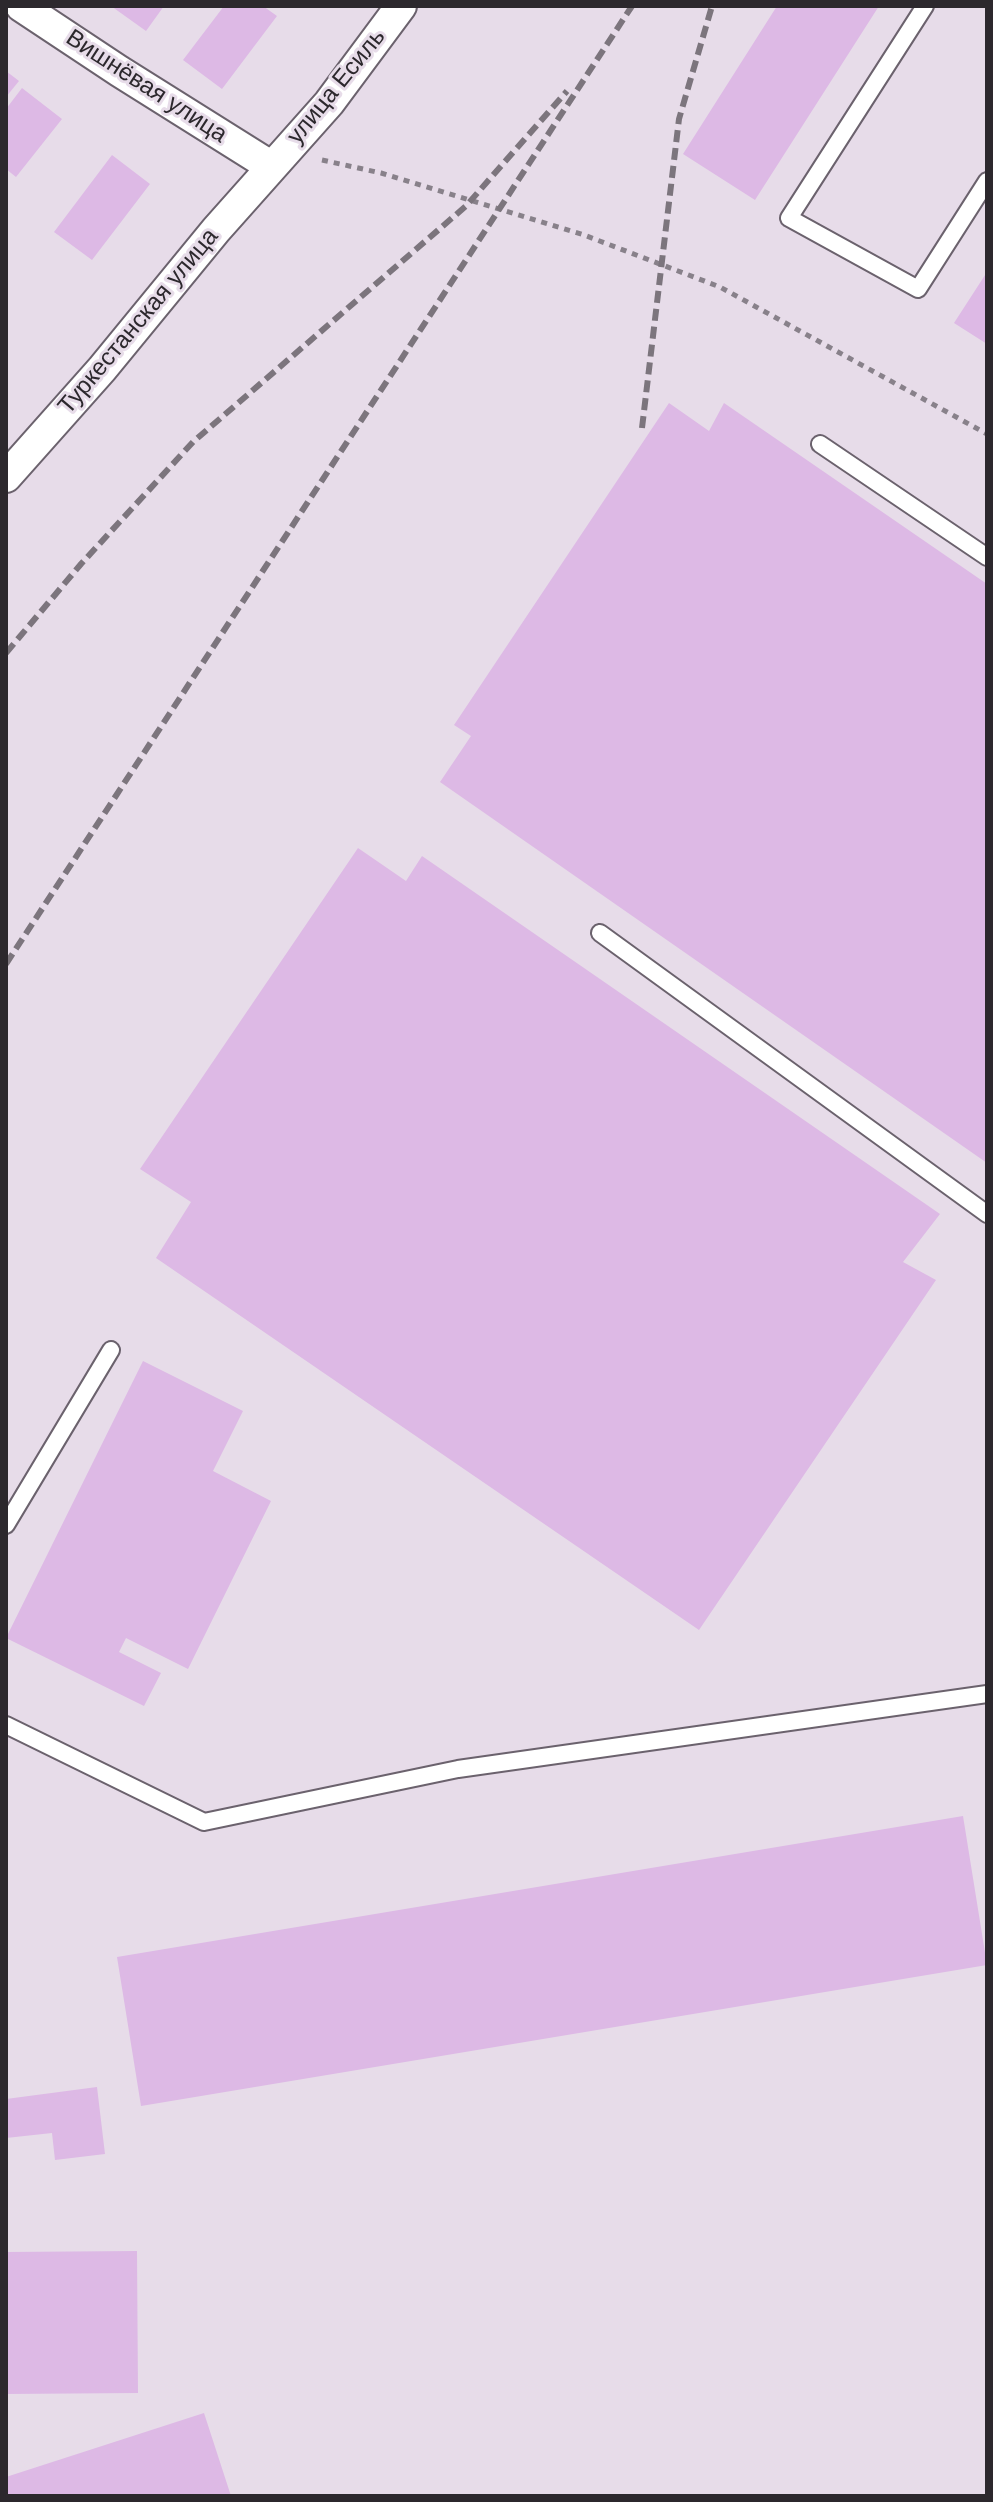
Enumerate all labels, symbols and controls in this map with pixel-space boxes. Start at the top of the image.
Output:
street label: Вишнёвая улица [60,24,232,150]
street label: улица Есиль [282,24,392,150]
street label: Туркестанская улица [53,223,225,421]

